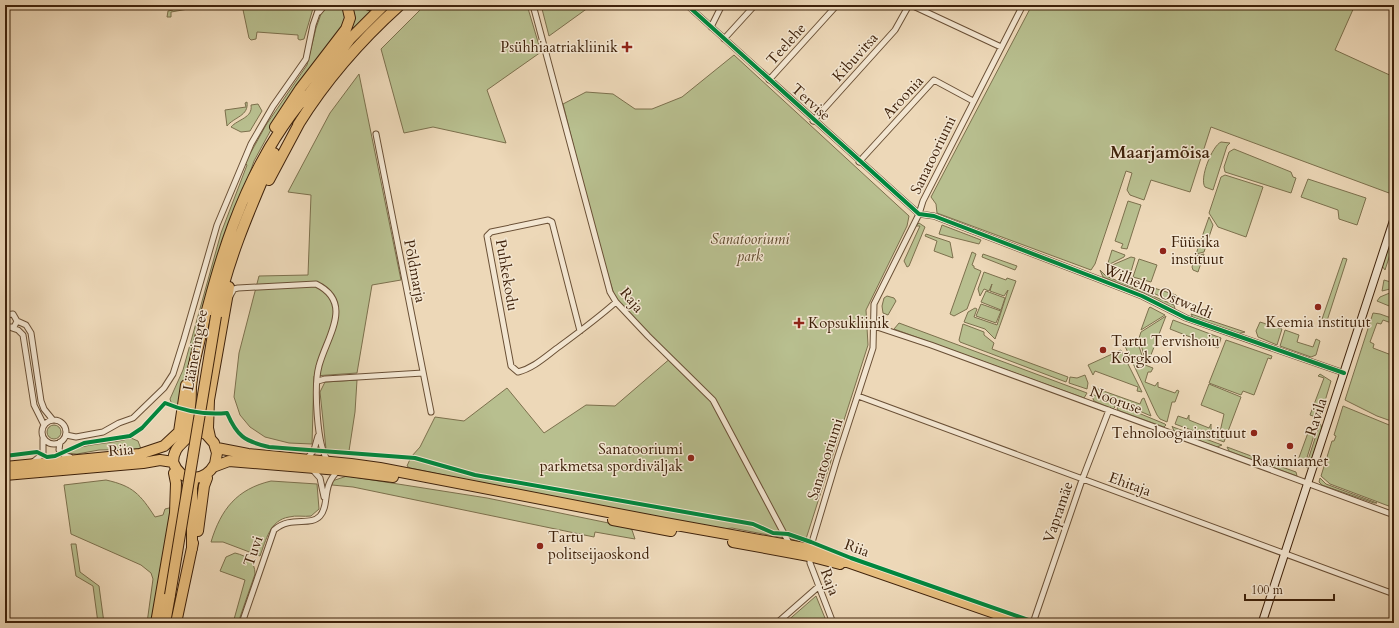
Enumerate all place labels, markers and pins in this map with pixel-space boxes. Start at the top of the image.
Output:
place label: Psühhiaatriakliinik [500,37,618,57]
marker: Psühhiaatriakliinik [621,41,633,53]
place label: Füüsika instituut [1171,232,1224,269]
marker: Füüsika instituut [1158,246,1168,256]
marker: Keemia instituut [1313,302,1323,312]
place label: Keemia instituut [1266,312,1371,332]
place label: Kopsukliinik [808,313,890,333]
marker: Kopsukliinik [793,317,805,329]
place label: Tartu Tervishoiu Kõrgkool [1111,331,1220,368]
marker: Tartu Tervishoiu Kõrgkool [1098,345,1108,355]
place label: Tehnoloogiainstituut [1112,423,1246,443]
marker: Tehnoloogiainstituut [1249,428,1259,438]
place label: Sanatooriumi parkmetsa spordiväljak [540,439,683,476]
marker: Ravimiamet [1285,441,1295,451]
place label: Ravimiamet [1252,451,1328,471]
marker: Sanatooriumi parkmetsa spordiväljak [686,453,696,463]
place label: Tartu politseijaoskond [548,527,649,564]
marker: Tartu politseijaoskond [535,541,545,551]

